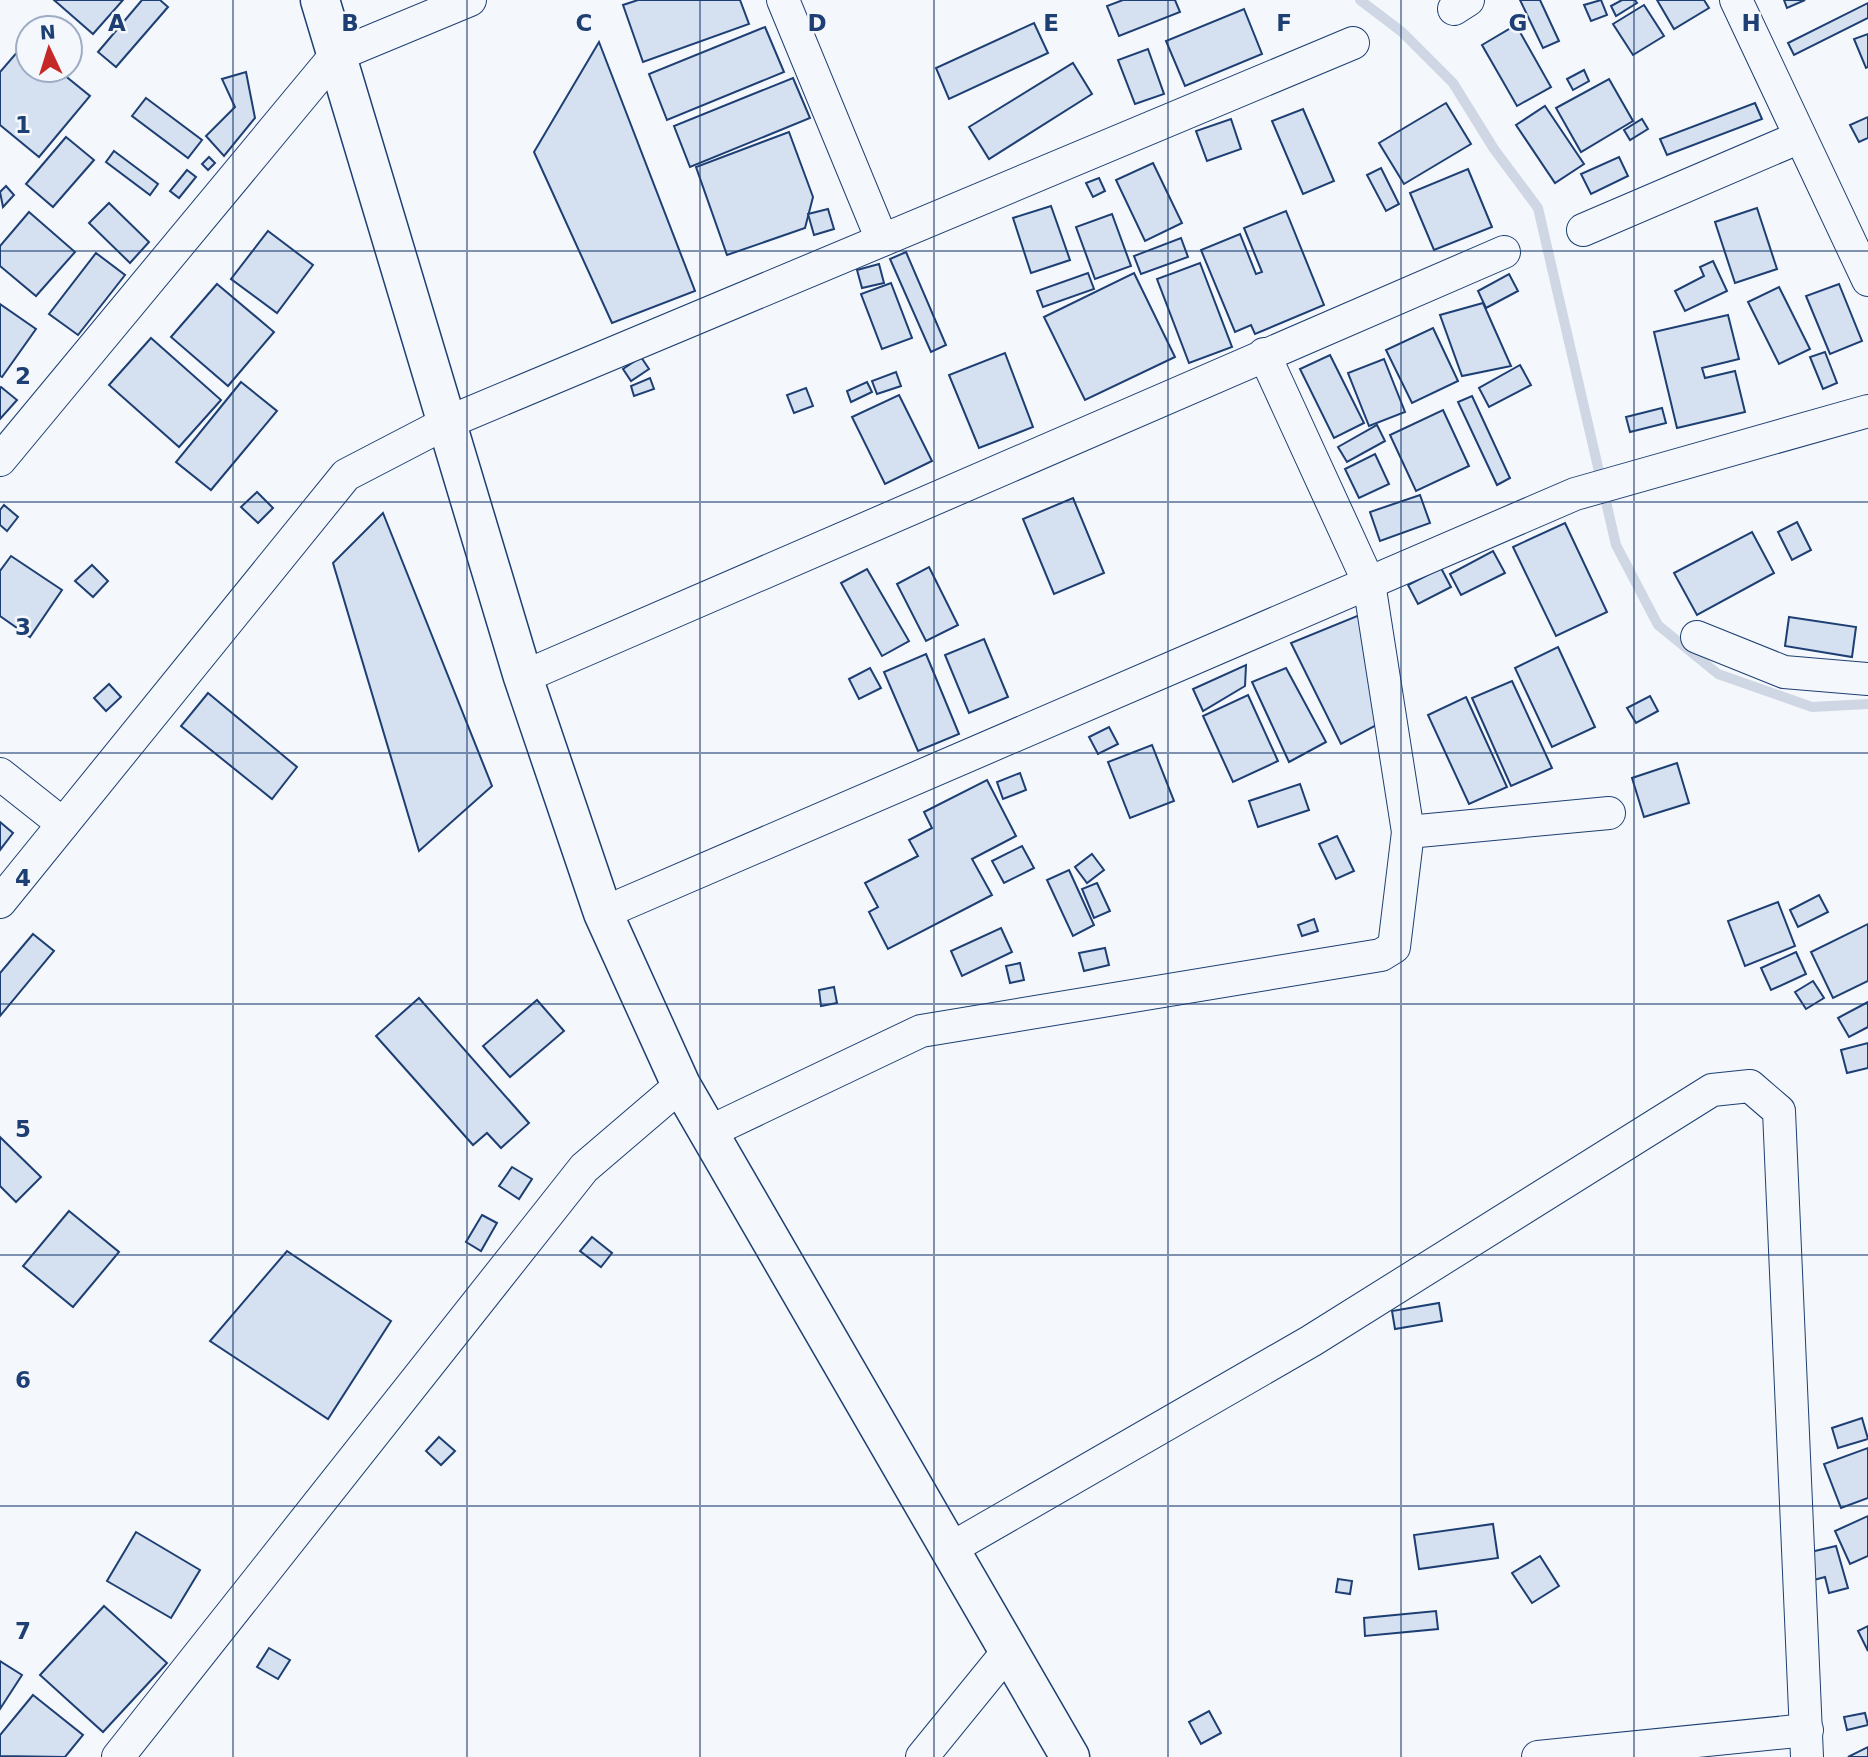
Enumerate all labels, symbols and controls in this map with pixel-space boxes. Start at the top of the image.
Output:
text: A [108,10,126,36]
text: B [341,10,359,36]
text: C [576,10,592,36]
text: D [807,10,827,36]
text: E [1043,10,1059,36]
text: F [1276,10,1292,36]
text: G [1509,10,1527,36]
text: H [1741,10,1761,36]
north arrow [14,14,84,84]
text: N [39,21,57,44]
text: 1 [15,112,31,138]
text: 2 [15,363,31,389]
text: 3 [15,614,31,640]
text: 4 [15,865,31,891]
text: 5 [15,1116,31,1142]
text: 6 [15,1367,31,1393]
text: 7 [15,1618,31,1644]

